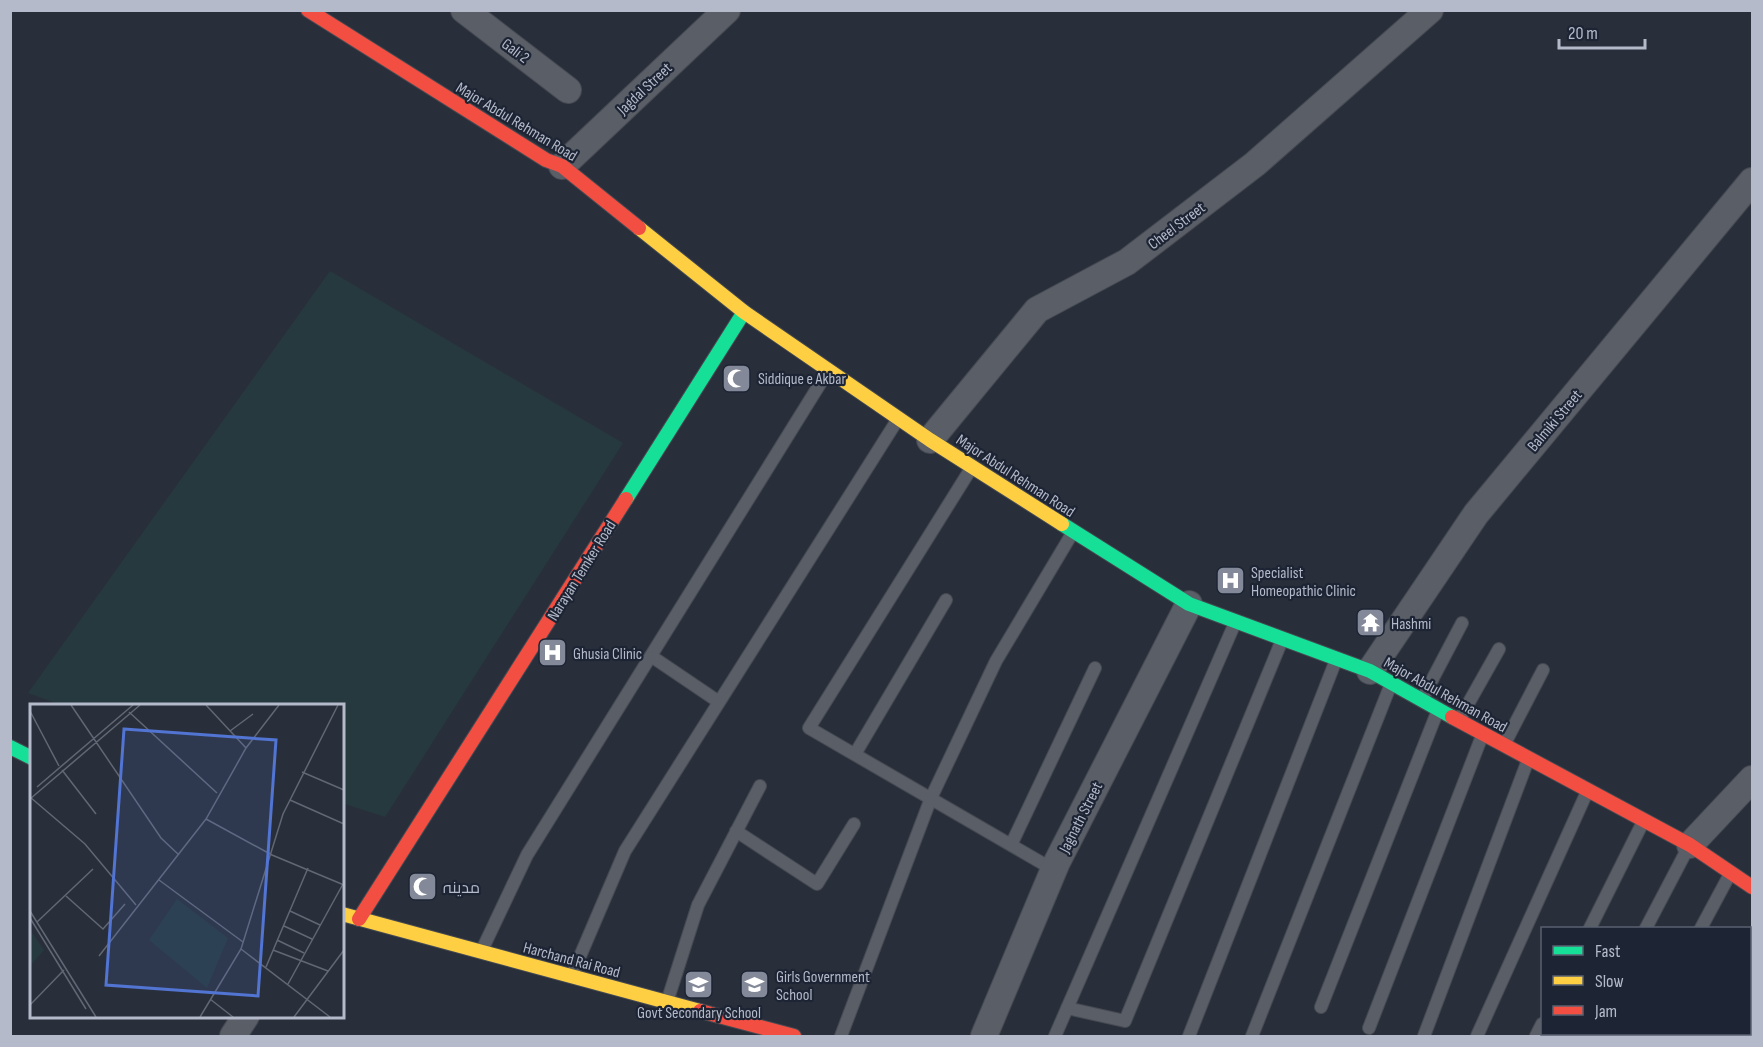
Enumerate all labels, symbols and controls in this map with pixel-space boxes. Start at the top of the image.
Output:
scale bar [1559,12,1644,50]
text: 20 m [1568,23,1598,44]
street label: Gali 2 [498,35,533,68]
street label: Jagdal Street [613,59,676,120]
street label: Major Abdul Rehman Road [452,79,580,166]
street label: Cheel Street [1145,198,1209,254]
mosque icon: Siddique e Akbar [721,362,753,394]
place label: Siddique e Akbar [758,370,846,389]
street label: Balmiki Street [1524,386,1587,456]
street label: Major Abdul Rehman Road [952,431,1078,522]
street label: Narayan Temker Road [544,517,621,624]
place label: Specialist Homeopathic Clinic [1251,564,1356,601]
hospital icon: Specialist Homeopathic Clinic [1214,565,1246,597]
temple icon: Hashmi [1354,607,1386,639]
place label: Hashmi [1391,615,1431,634]
hospital icon: Ghusia Clinic [536,637,568,669]
place label: Ghusia Clinic [573,645,642,664]
street label: Major Abdul Rehman Road [1380,654,1510,737]
inset map [30,704,344,1017]
street label: Jagnath Street [1055,779,1107,857]
mosque icon: مدینہ [406,871,438,903]
place label: مدینہ [443,879,480,898]
legend [1541,927,1751,1035]
street label: Harchand Rai Road [521,938,622,983]
text: Fast [1595,941,1621,962]
school or university icon: Govt Secondary School [683,968,715,1000]
place label: Girls Government School [776,968,870,1005]
school or university icon: Girls Government School [739,969,771,1001]
text: Slow [1595,971,1624,992]
text: Jam [1594,1001,1617,1022]
place label: Govt Secondary School [637,1004,761,1023]

